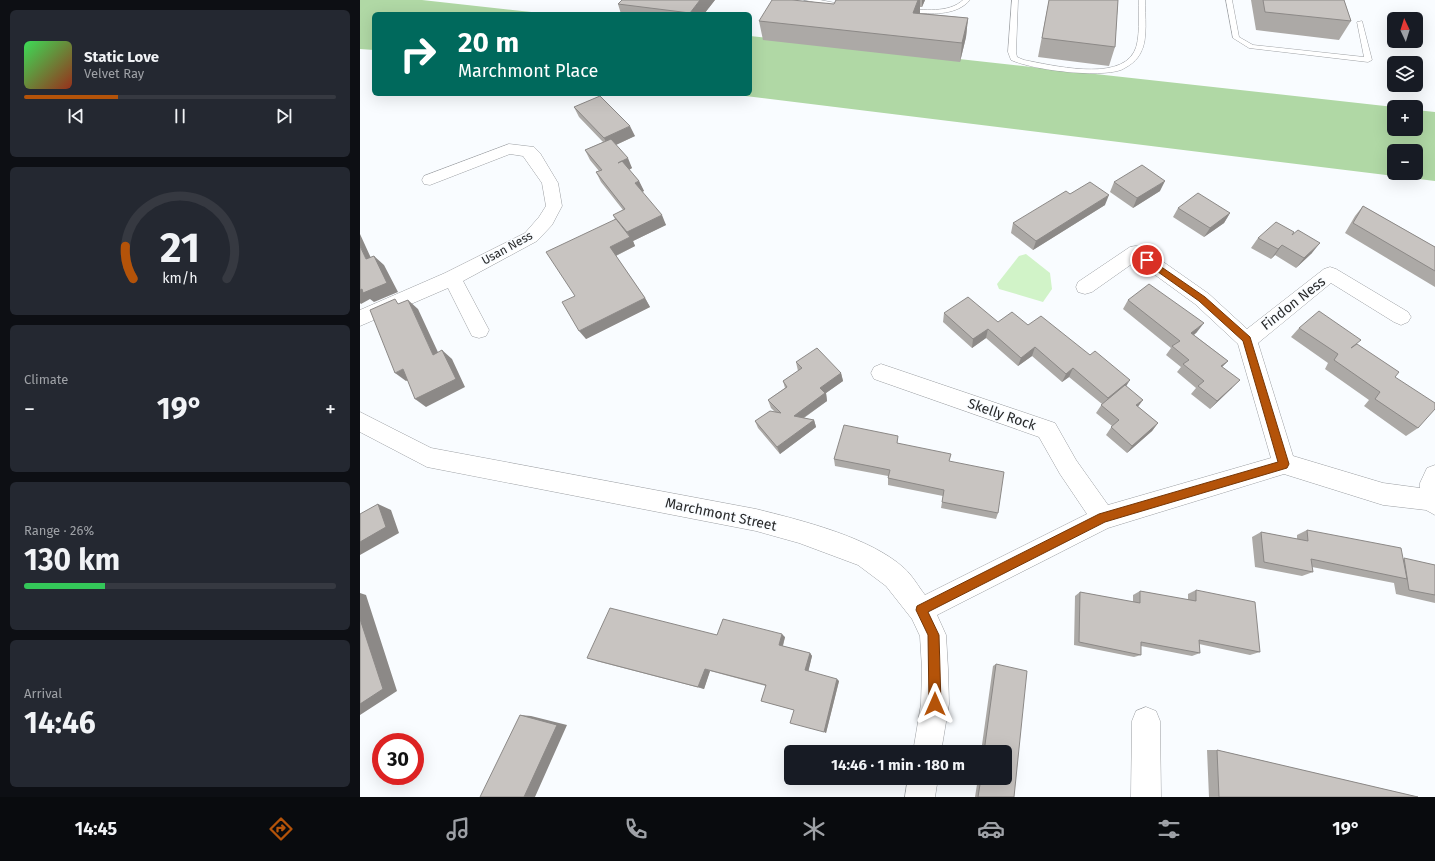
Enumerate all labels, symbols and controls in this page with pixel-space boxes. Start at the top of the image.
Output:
north arrow [1387,12,1423,48]
map controls [1387,12,1423,180]
text: 20 m [458,26,519,59]
icon: right [392,28,444,80]
text: Static Love [84,48,159,66]
button: layers [1387,56,1423,92]
text: Marchmont Place [458,60,598,82]
text: Velvet Ray [84,66,144,81]
button: + [1387,100,1423,136]
icon: previous [65,105,87,127]
icon: pause [169,105,191,127]
icon: next [273,105,295,127]
button: − [1387,144,1423,180]
text: 21 [160,223,200,273]
street label: Usan Ness [479,228,535,268]
pin [1130,243,1164,277]
icon: arrive [1136,249,1158,271]
text: km/h [162,270,198,287]
street label: Findon Ness [1258,273,1329,334]
text: Climate [24,372,68,387]
text: 19° [157,391,203,427]
street label: Skelly Rock [965,395,1039,434]
text: − [24,396,35,423]
text: + [325,396,336,423]
street label: Marchmont Street [664,494,779,535]
text: Range · 26% [24,523,94,538]
text: 130 km [24,542,120,578]
position arrow [914,683,956,725]
text: Arrival [24,686,62,701]
text: 14:46 [24,705,96,741]
speed limit sign: 30 [372,733,424,785]
text: 14:46 · 1 min · 180 m [831,756,965,774]
icon: directions [267,815,295,843]
icon: music [444,815,472,843]
icon: phone [622,815,650,843]
icon: climate [800,815,828,843]
icon: car [977,815,1005,843]
icon: filters [1155,815,1183,843]
text: 14:45 [75,818,117,840]
text: 19° [1332,818,1360,840]

